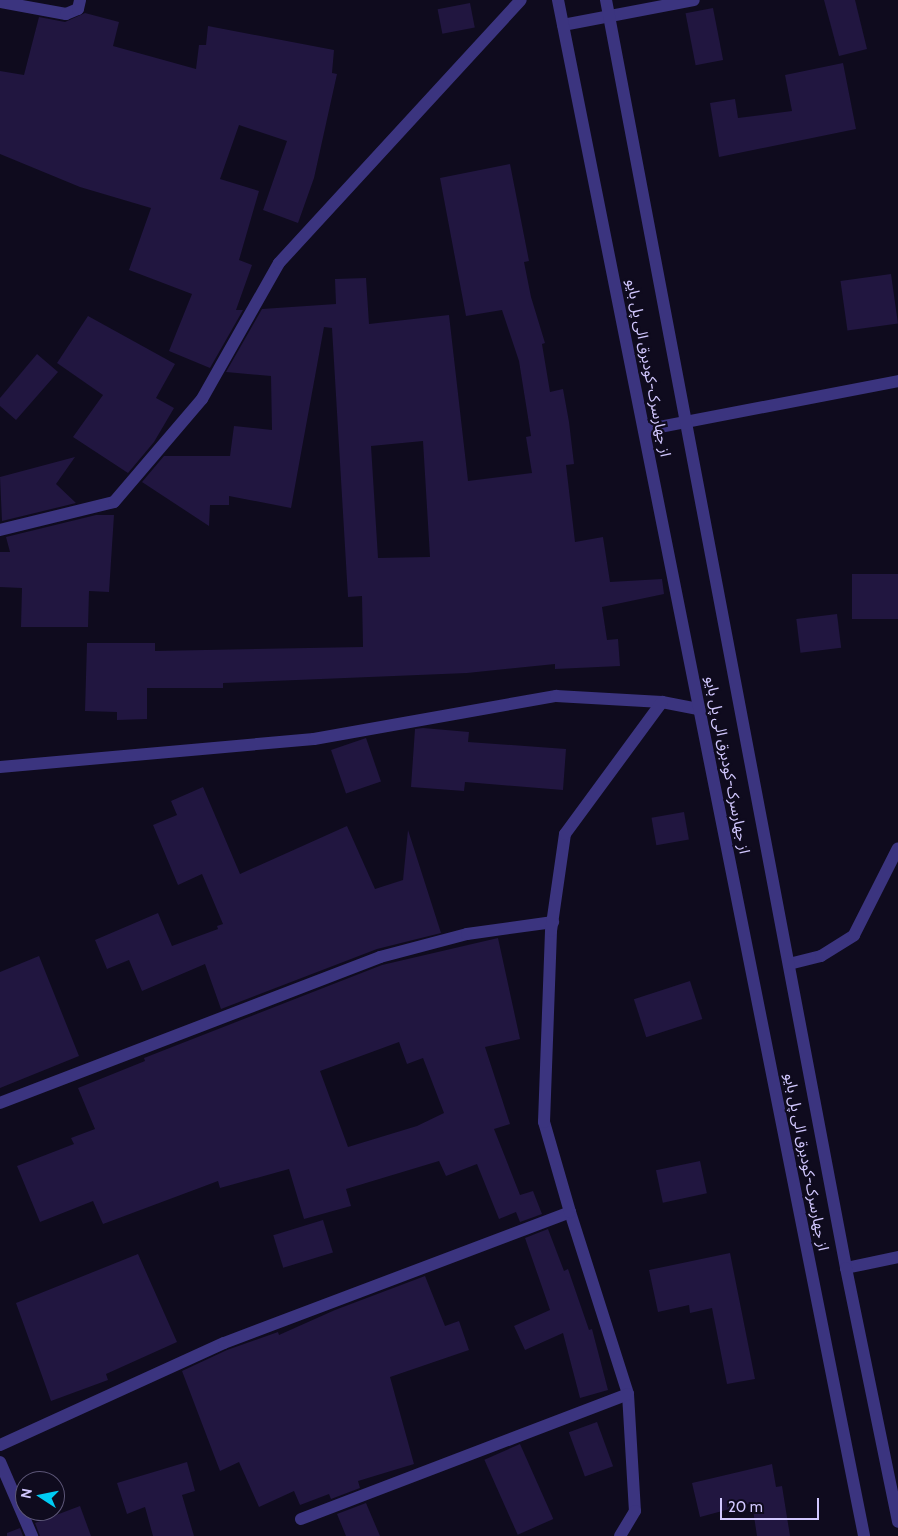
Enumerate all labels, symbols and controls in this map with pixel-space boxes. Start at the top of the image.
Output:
street label: از جهارسرک-کودبرق الی پل بایو [622,278,674,458]
street label: از جهارسرک-کودبرق الی پل بایو [701,675,753,855]
street label: از جهارسرک-کودبرق الی پل بایو [780,1072,832,1252]
north arrow [15,1471,65,1521]
text: N [16,1487,36,1500]
scale bar [723,1488,822,1520]
text: 20 m [728,1498,763,1516]

